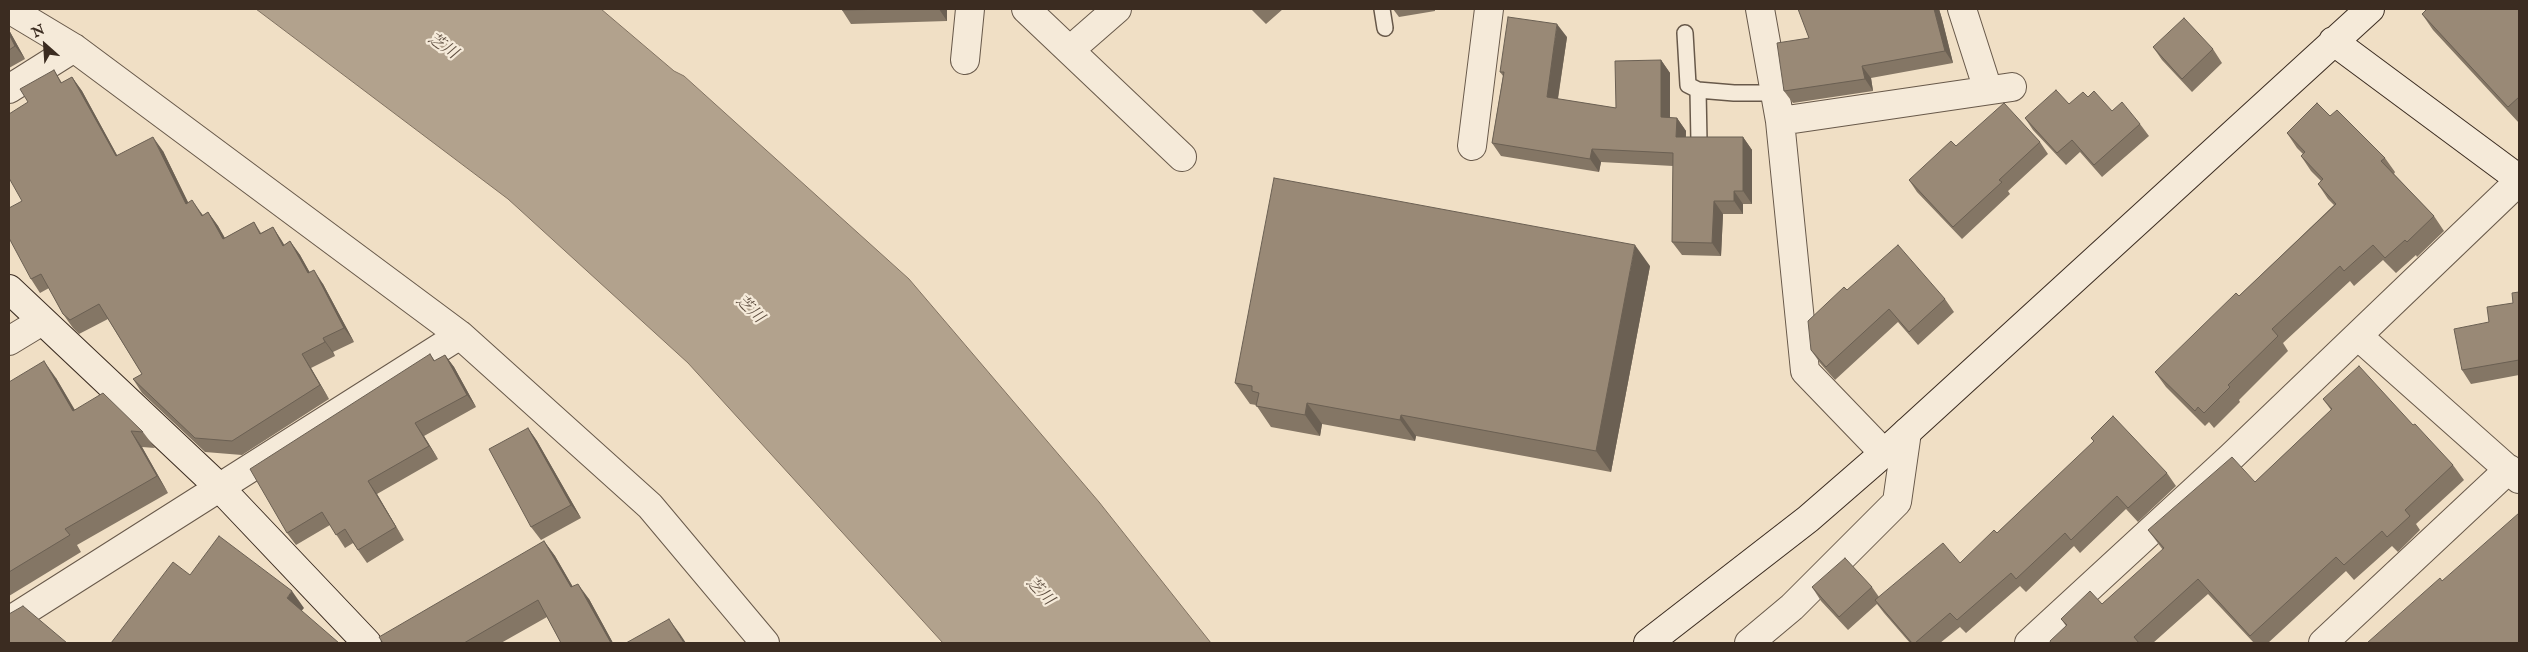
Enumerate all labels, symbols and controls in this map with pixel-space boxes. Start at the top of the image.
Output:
north arrow [20,20,70,70]
text: N [29,21,48,42]
water label: 芝川 [423,30,461,64]
water label: 芝川 [731,292,767,328]
water label: 芝川 [1021,574,1057,610]

